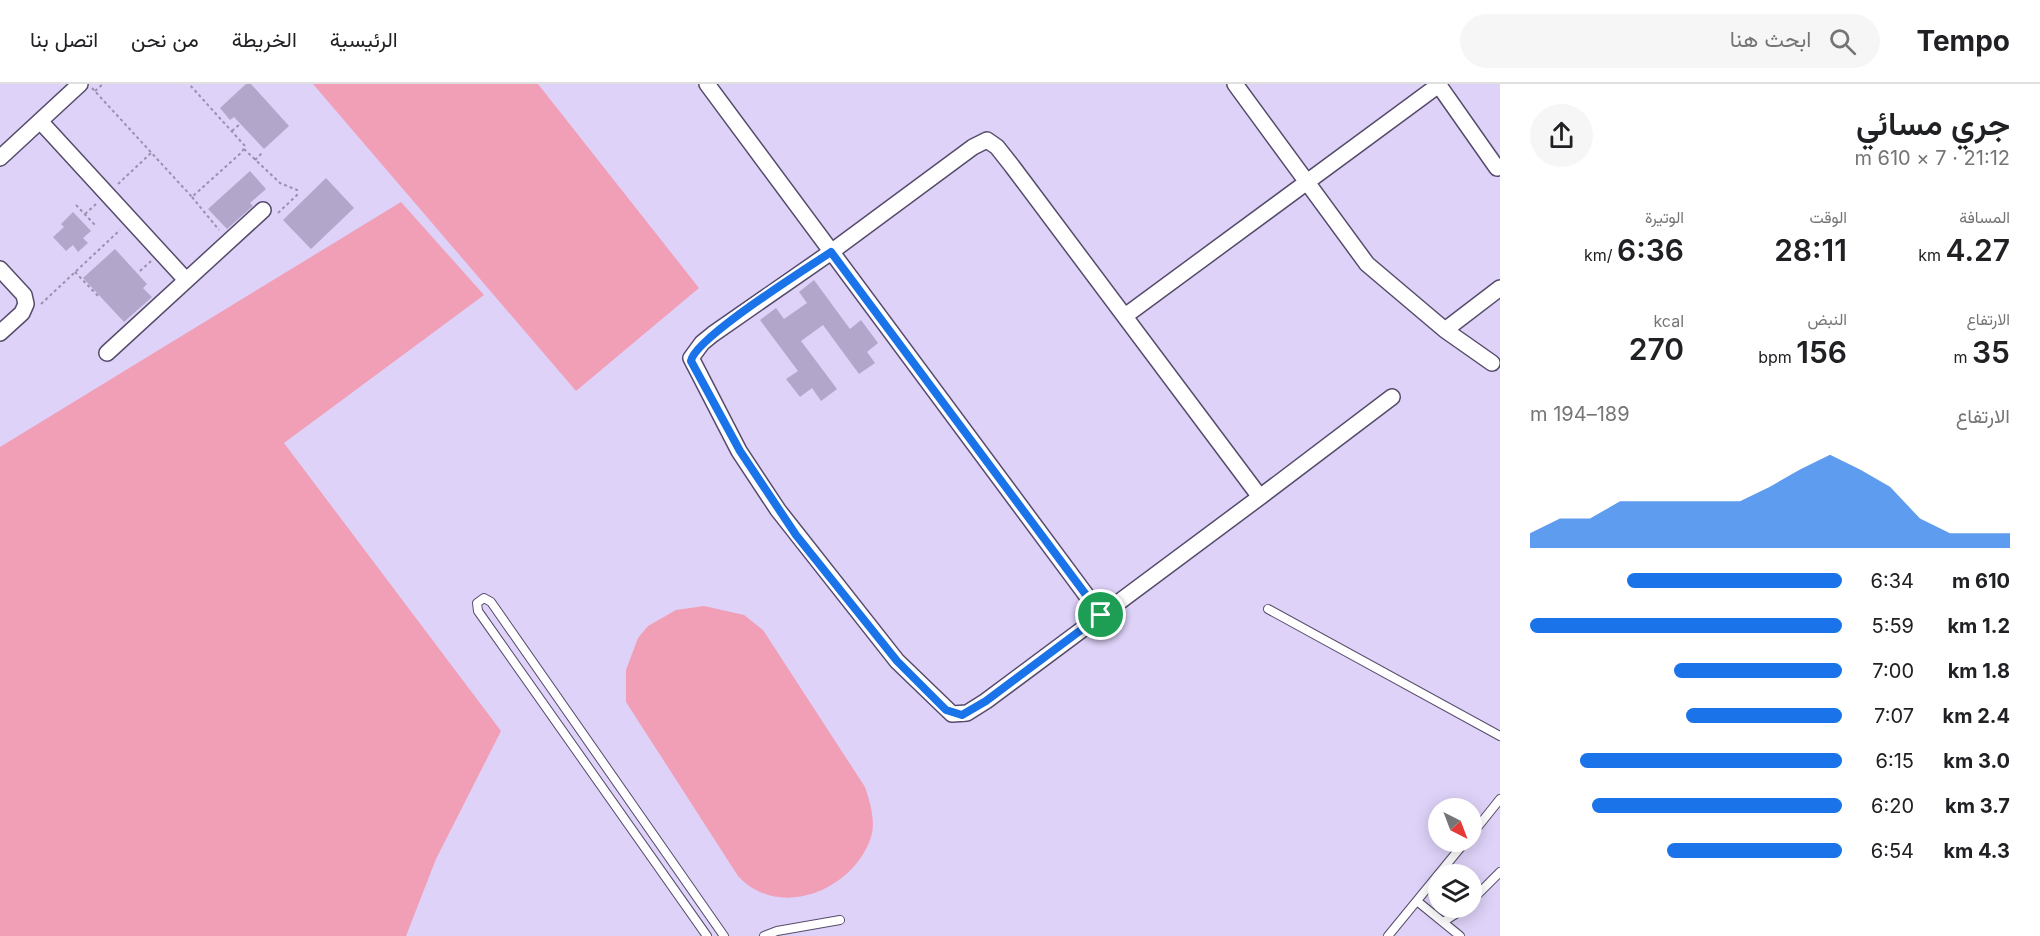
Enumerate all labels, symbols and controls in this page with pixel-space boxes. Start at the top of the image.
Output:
search box [1460,14,1880,68]
text: Tempo [1916,24,2010,58]
icon: search [1826,25,1859,58]
text: ابحث هنا [1730,26,1811,52]
text: اتصل بنا [30,27,98,52]
text: من نحن [131,27,199,52]
text: الخريطة [232,27,297,52]
text: الرئيسية [330,27,398,52]
text: جري مسائي [1856,103,2010,143]
button: share [1530,104,1593,167]
text: 21:12 · 7 × 610 m [1854,146,2010,170]
text: الوتيرة [1645,207,1684,227]
text: الوقت [1809,207,1847,227]
text: المسافة [1959,207,2010,227]
text: 6:36 [1617,232,1684,268]
text: 28:11 [1774,232,1847,268]
text: 4.27 [1945,232,2010,268]
text: /km [1584,245,1617,265]
text: km [1918,245,1945,265]
text: النبض [1807,309,1847,329]
text: الارتفاع [1967,309,2010,329]
text: kcal [1653,311,1684,331]
text: 270 [1629,331,1684,367]
text: 156 [1796,334,1847,370]
text: 35 [1972,334,2010,370]
text: bpm [1758,347,1796,367]
text: m [1954,347,1972,367]
text: 189–194 m [1530,402,1630,426]
text: الارتفاع [1956,404,2010,428]
text: 6:34 [1871,569,1914,593]
text: 610 m [1952,569,2010,593]
pin [1075,589,1126,640]
icon: arrive [1084,598,1117,631]
text: 5:59 [1872,614,1914,638]
text: 1.2 km [1947,614,2010,638]
text: 7:00 [1872,659,1914,683]
text: 1.8 km [1948,659,2010,683]
text: 7:07 [1874,704,1914,728]
text: 2.4 km [1943,704,2010,728]
text: 6:15 [1876,749,1914,773]
text: 3.0 km [1943,749,2010,773]
text: 6:20 [1871,794,1914,818]
text: 3.7 km [1945,794,2010,818]
north arrow [1428,798,1482,852]
map controls [1428,798,1482,918]
text: 6:54 [1871,839,1914,863]
text: 4.3 km [1943,839,2010,863]
button: layers [1428,864,1482,918]

